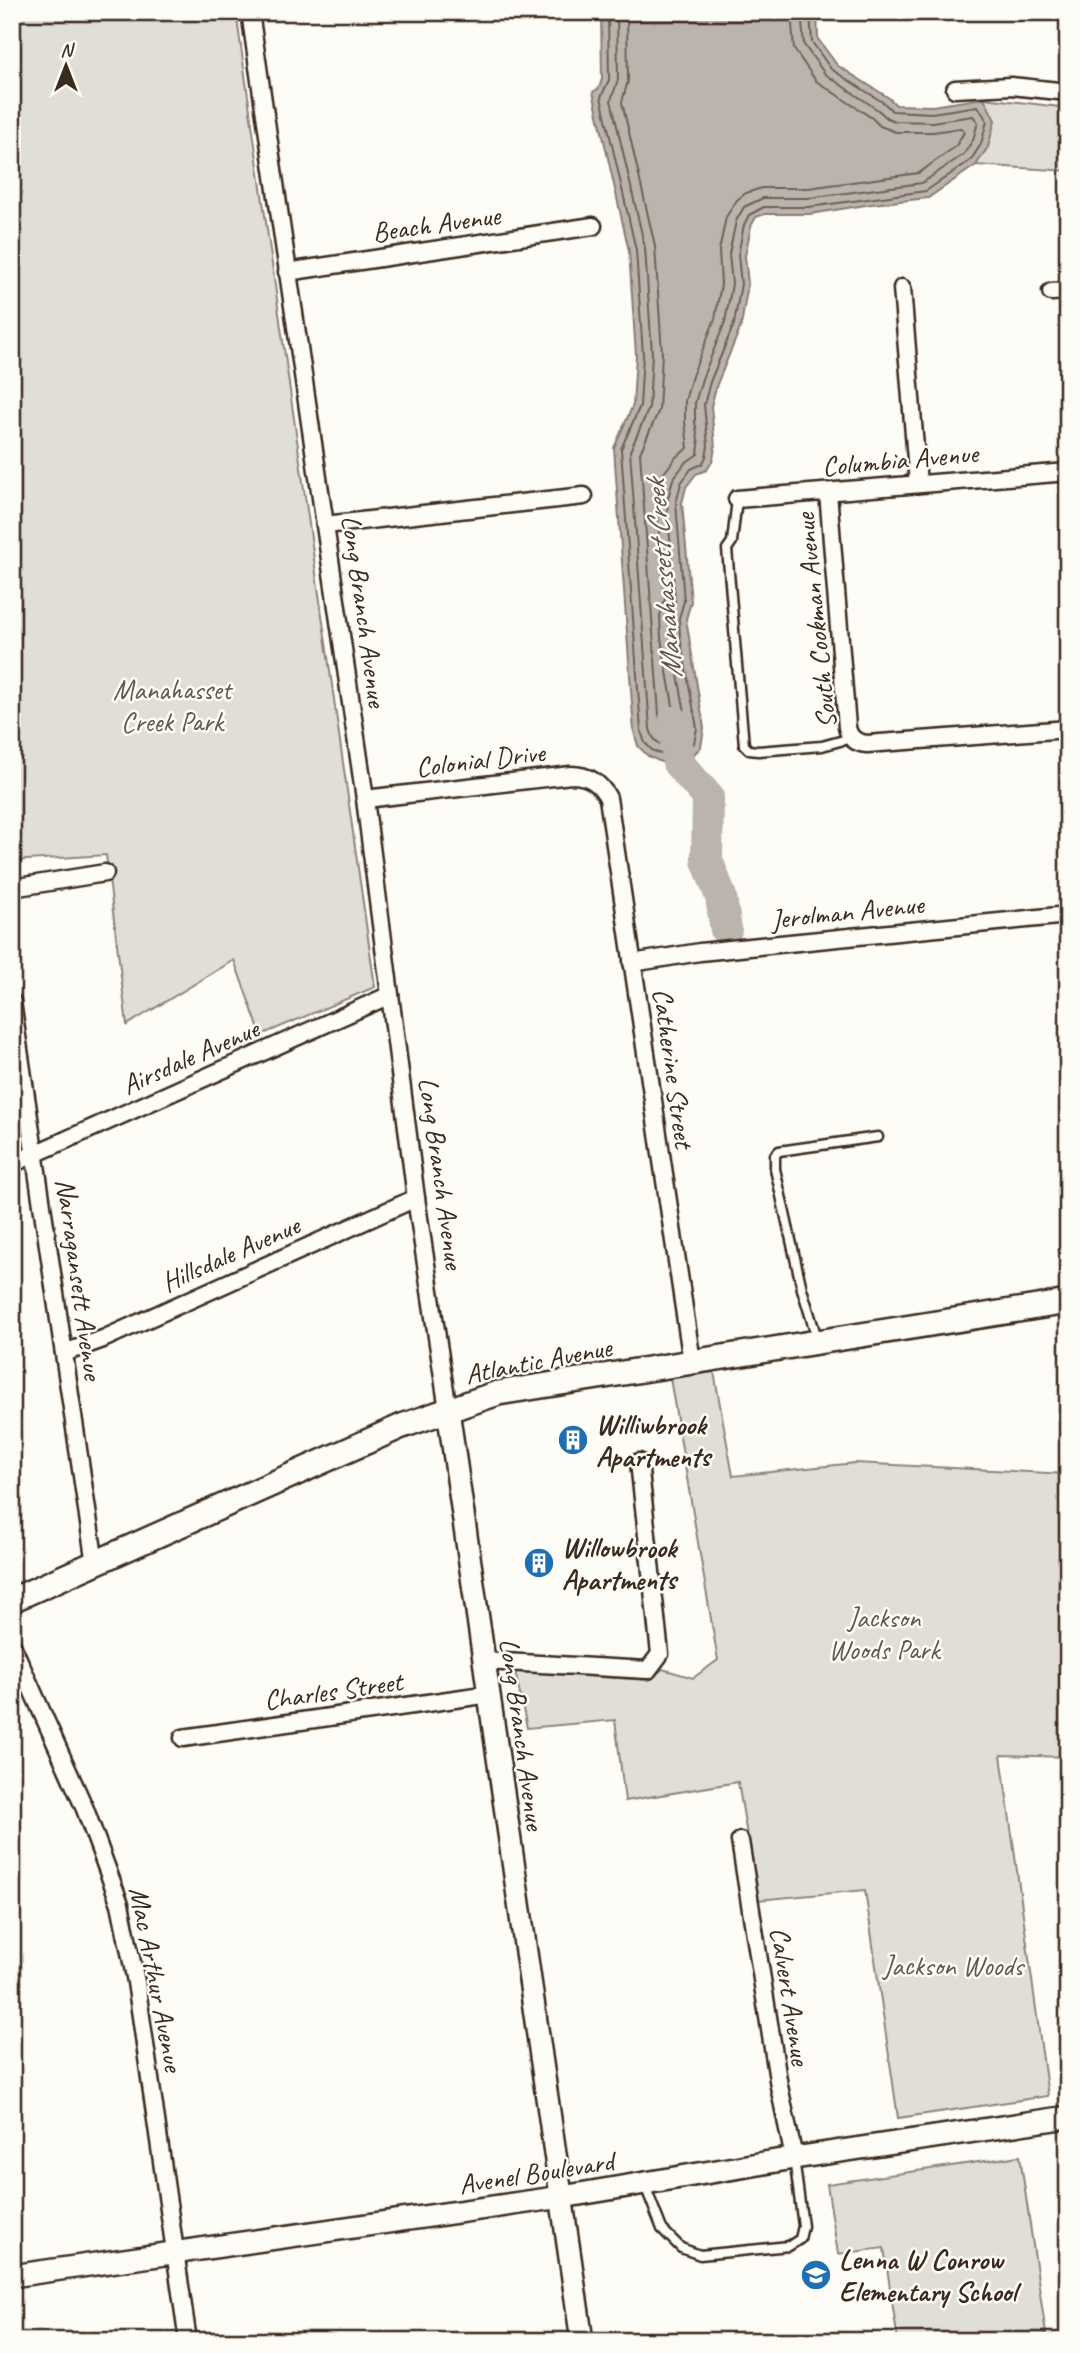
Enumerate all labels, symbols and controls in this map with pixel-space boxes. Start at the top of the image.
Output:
north arrow [32,32,102,102]
text: N [60,38,75,62]
street label: Beach Avenue [370,197,504,250]
street label: Columbia Avenue [821,435,981,484]
water label: Manahassett Creek [635,473,691,680]
street label: South Cookman Avenue [787,510,844,730]
street label: Long Branch Avenue [334,513,396,711]
park label: Manahasset Creek Park [113,672,234,739]
street label: Colonial Drive [414,734,548,785]
street label: Jerolman Avenue [767,886,927,937]
street label: Catherine Street [645,986,702,1153]
street label: Airsdale Avenue [116,1010,266,1102]
street label: Long Branch Avenue [411,1075,473,1273]
street label: Narragansett Avenue [48,1176,111,1384]
street label: Hillsdale Avenue [156,1207,306,1299]
street label: Atlantic Avenue [462,1329,616,1392]
place label: Williwbrook Apartments [596,1407,713,1474]
building icon: Williwbrook Apartments [556,1423,590,1457]
place label: Willowbrook Apartments [562,1530,679,1597]
building icon: Willowbrook Apartments [522,1546,556,1580]
park label: Jackson Woods Park [829,1600,942,1667]
street label: Long Branch Avenue [492,1636,554,1834]
street label: Charles Street [262,1663,407,1718]
street label: Mac Arthur Avenue [121,1884,192,2076]
street label: Calvert Avenue [762,1925,819,2069]
park label: Jackson Woods [881,1948,1025,1983]
street label: Avenel Boulevard [456,2142,620,2202]
place label: Lenna W Conrow Elementary School [839,2242,1022,2309]
school or university icon: Lenna W Conrow Elementary School [799,2258,833,2292]

